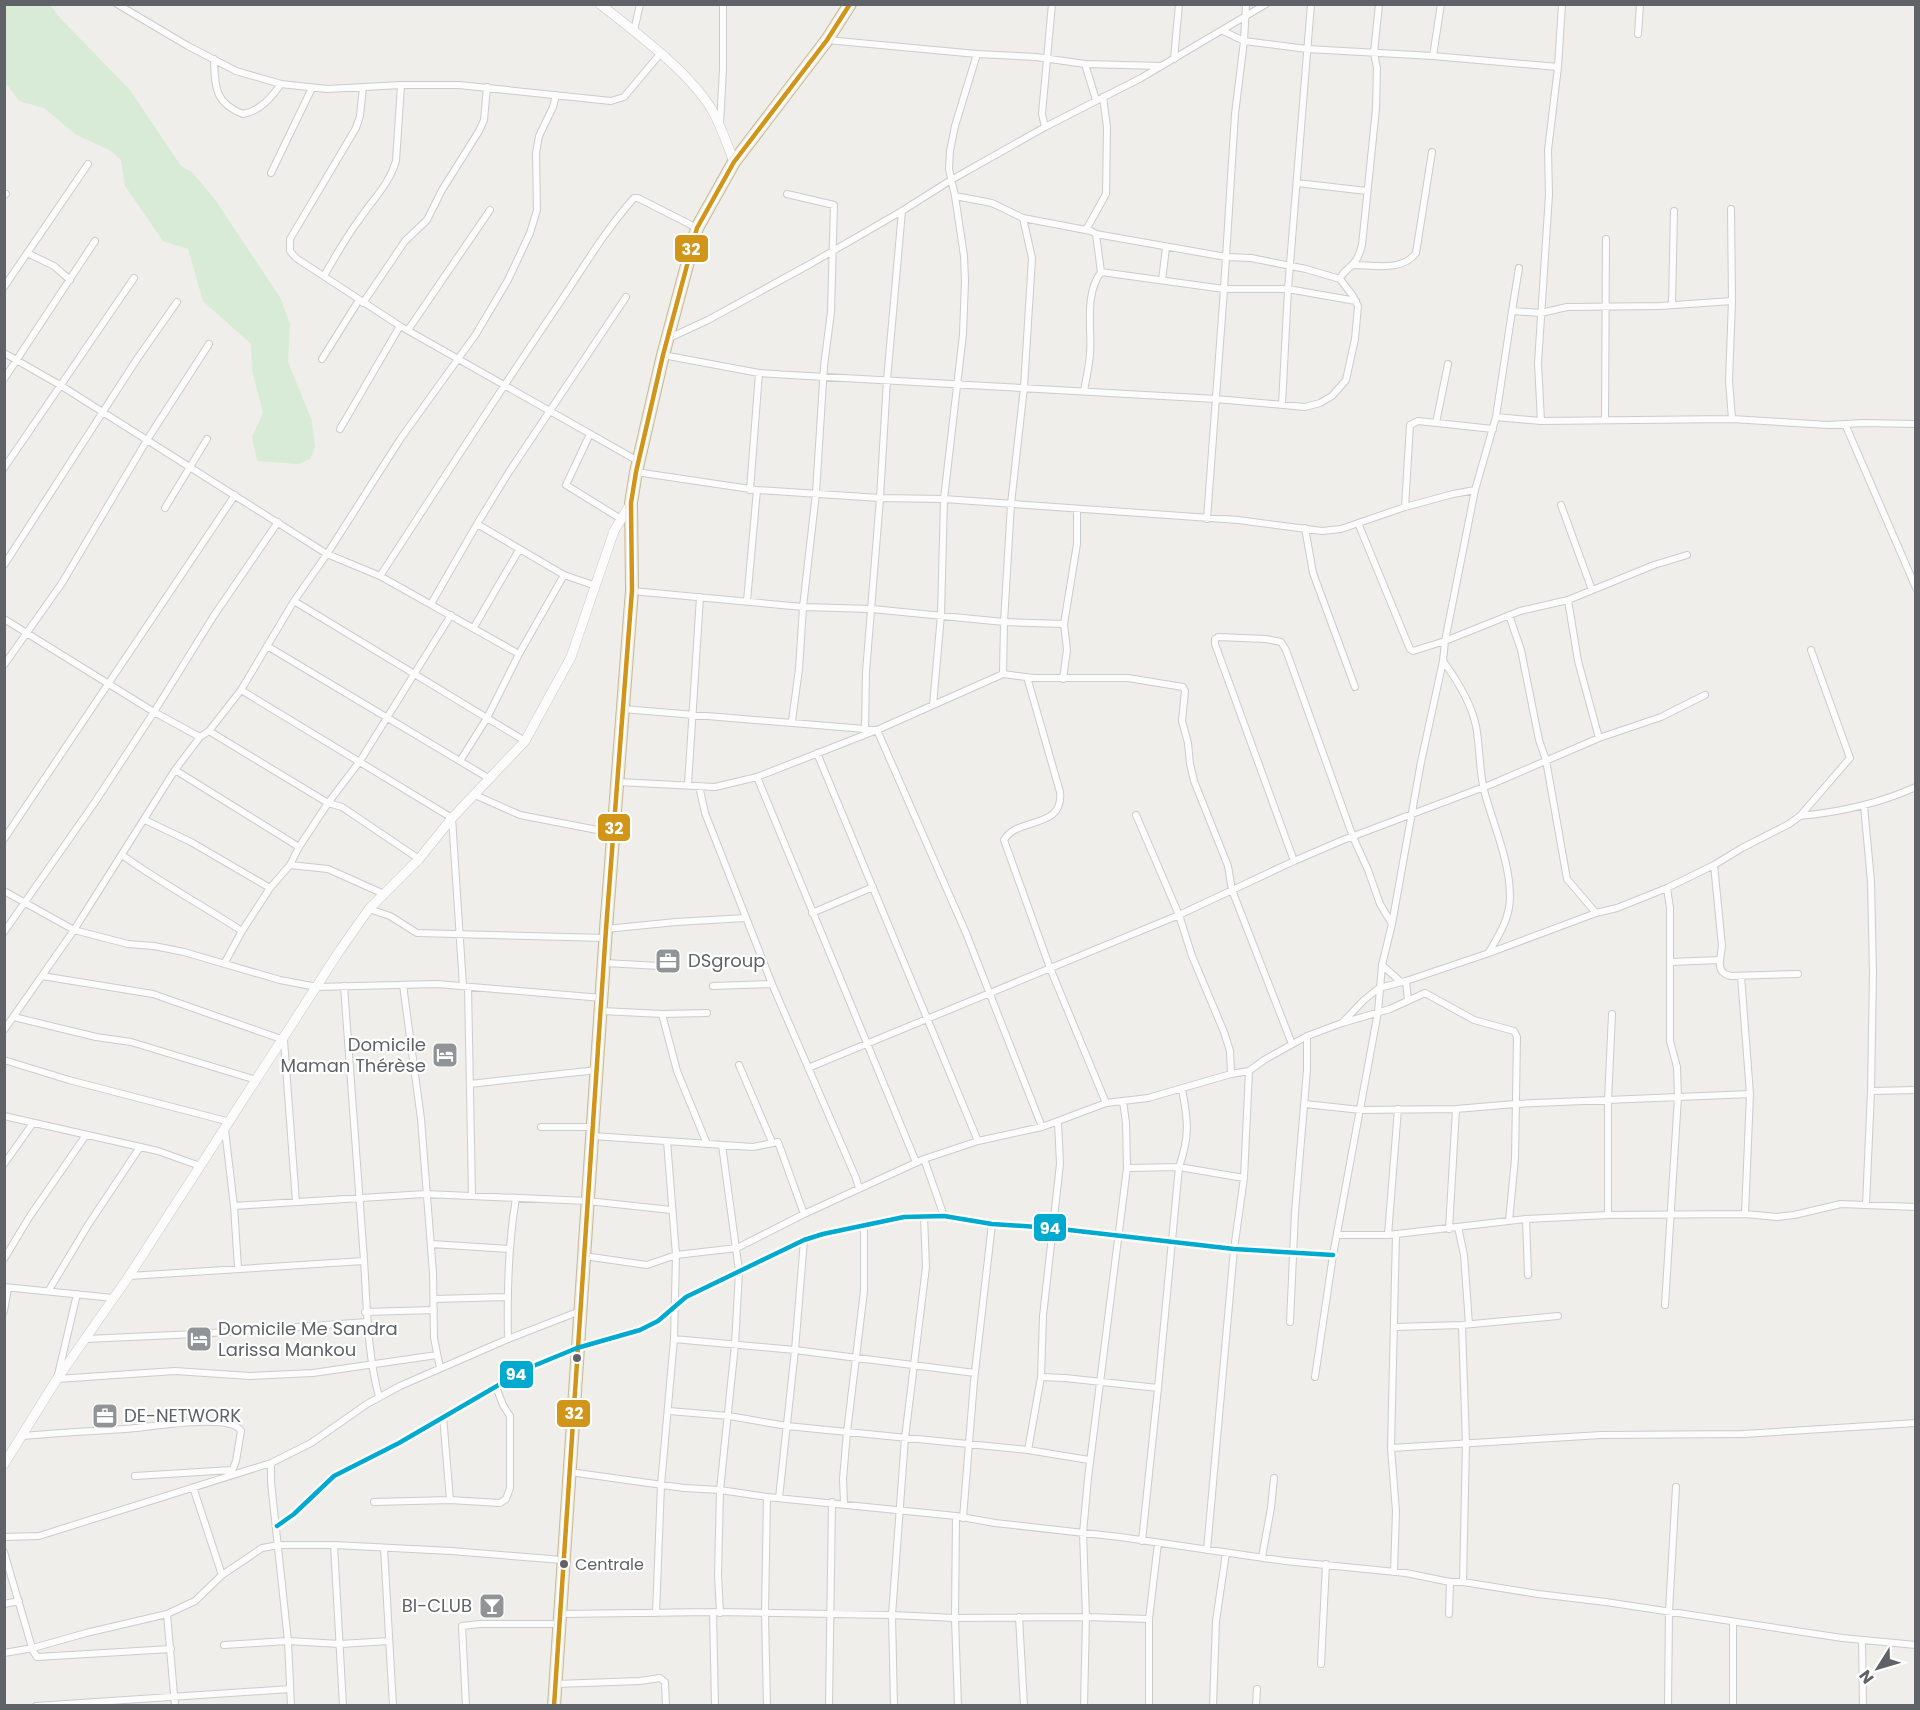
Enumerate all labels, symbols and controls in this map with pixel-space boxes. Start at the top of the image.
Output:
line badge: 32 [674,234,709,263]
text: 32 [682,238,700,261]
line badge: 32 [597,813,631,842]
text: 32 [605,817,623,840]
office icon: DSgroup [653,946,683,976]
place label: DSgroup [688,948,765,973]
place label: Domicile Maman Thérèse [280,1032,426,1078]
hotel icon: Domicile Maman Thérèse [430,1040,460,1070]
line badge: 94 [1033,1213,1067,1242]
text: 94 [1040,1217,1060,1240]
place label: Domicile Me Sandra Larissa Mankou [218,1316,398,1362]
hotel icon: Domicile Me Sandra Larissa Mankou [184,1324,214,1354]
unlabelled marker [571,1352,583,1364]
line badge: 94 [499,1360,534,1389]
text: 94 [506,1363,526,1386]
line badge: 32 [556,1399,591,1428]
office icon: DE-NETWORK [90,1401,120,1431]
text: 32 [565,1402,583,1425]
place label: DE-NETWORK [124,1403,241,1428]
place label: Centrale [575,1553,644,1576]
marker: Centrale [558,1558,570,1570]
bar icon: BI-CLUB [477,1591,507,1621]
place label: BI-CLUB [402,1593,472,1618]
north arrow [1848,1638,1908,1698]
text: N [1854,1665,1879,1688]

